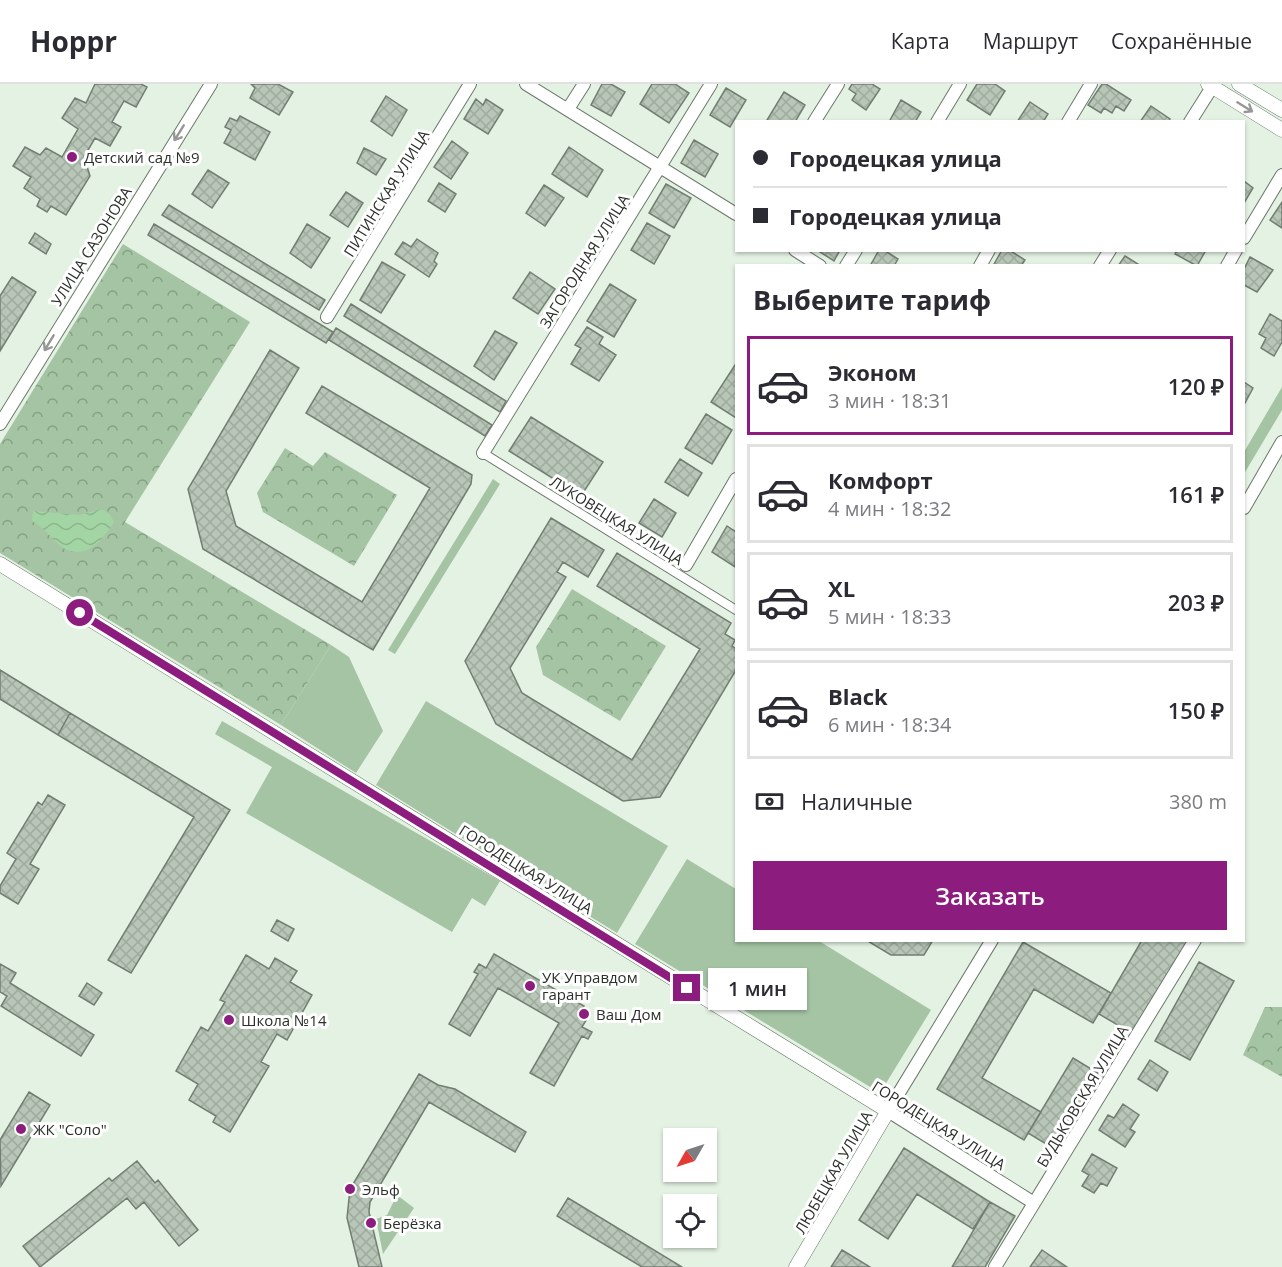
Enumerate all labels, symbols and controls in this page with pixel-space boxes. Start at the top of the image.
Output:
text: Hoppr [30,22,117,60]
text: Карта [891,27,950,55]
text: Маршрут [983,27,1078,55]
text: Сохранённые [1111,27,1252,55]
one-way arrow [1236,101,1253,113]
one-way arrow [173,125,186,142]
street label: ПИТИНСКАЯ УЛИЦА [339,125,434,260]
text: Городецкая улица [789,143,1002,173]
place label: Детский сад №9 [84,147,200,167]
marker: Детский сад №9 [65,150,79,164]
street label: УЛИЦА САЗОНОВА [46,182,136,309]
street label: ЗАГОРОДНАЯ УЛИЦА [535,190,634,332]
text: Городецкая улица [789,201,1002,231]
text: Выберите тариф [753,281,991,318]
one-way arrow [43,334,55,351]
text: Эконом [828,357,917,387]
icon: car [756,359,810,413]
text: 120 ₽ [1168,371,1224,401]
text: 3 мин · 18:31 [828,387,951,414]
text: Комфорт [828,465,933,495]
icon: car [756,467,810,521]
street label: ЛУКОВЕЦКАЯ УЛИЦА [547,471,688,569]
text: 161 ₽ [1168,479,1224,509]
text: 4 мин · 18:32 [828,495,951,522]
text: XL [828,573,855,603]
icon: car [756,575,810,629]
text: 203 ₽ [1168,587,1224,617]
route start [66,599,93,626]
text: 5 мин · 18:33 [828,603,951,630]
text: Black [828,681,888,711]
icon: car [756,683,810,737]
text: 150 ₽ [1168,695,1224,725]
text: 6 мин · 18:34 [828,711,951,738]
icon: cash [753,785,786,818]
text: Наличные [801,786,913,816]
text: 380 m [1169,788,1227,815]
street label: ГОРОДЕЦКАЯ УЛИЦА [456,820,597,918]
button: Заказать [753,861,1227,930]
place label: УК Управдом гарант [542,967,638,1004]
callout: 1 мин [708,967,807,1009]
route end [673,974,700,1001]
text: 1 мин [728,975,787,1002]
marker: УК Управдом гарант [523,979,537,993]
place label: Ваш Дом [596,1004,662,1024]
marker: Ваш Дом [577,1007,591,1021]
place label: Школа №14 [241,1010,327,1030]
marker: Школа №14 [222,1013,236,1027]
street label: БУДЬКОВСКАЯ УЛИЦА [1032,1021,1133,1171]
street label: ГОРОДЕЦКАЯ УЛИЦА [869,1076,1010,1174]
street label: ЛЮБЕЦКАЯ УЛИЦА [790,1107,877,1237]
place label: ЖК "Соло" [33,1119,107,1139]
marker: ЖК "Соло" [14,1122,28,1136]
north arrow [663,1128,717,1182]
map controls [663,1128,717,1248]
place label: Эльф [362,1179,400,1199]
marker: Эльф [343,1182,357,1196]
button: locate [663,1194,717,1248]
place label: Берёзка [383,1213,442,1233]
marker: Берёзка [364,1216,378,1230]

